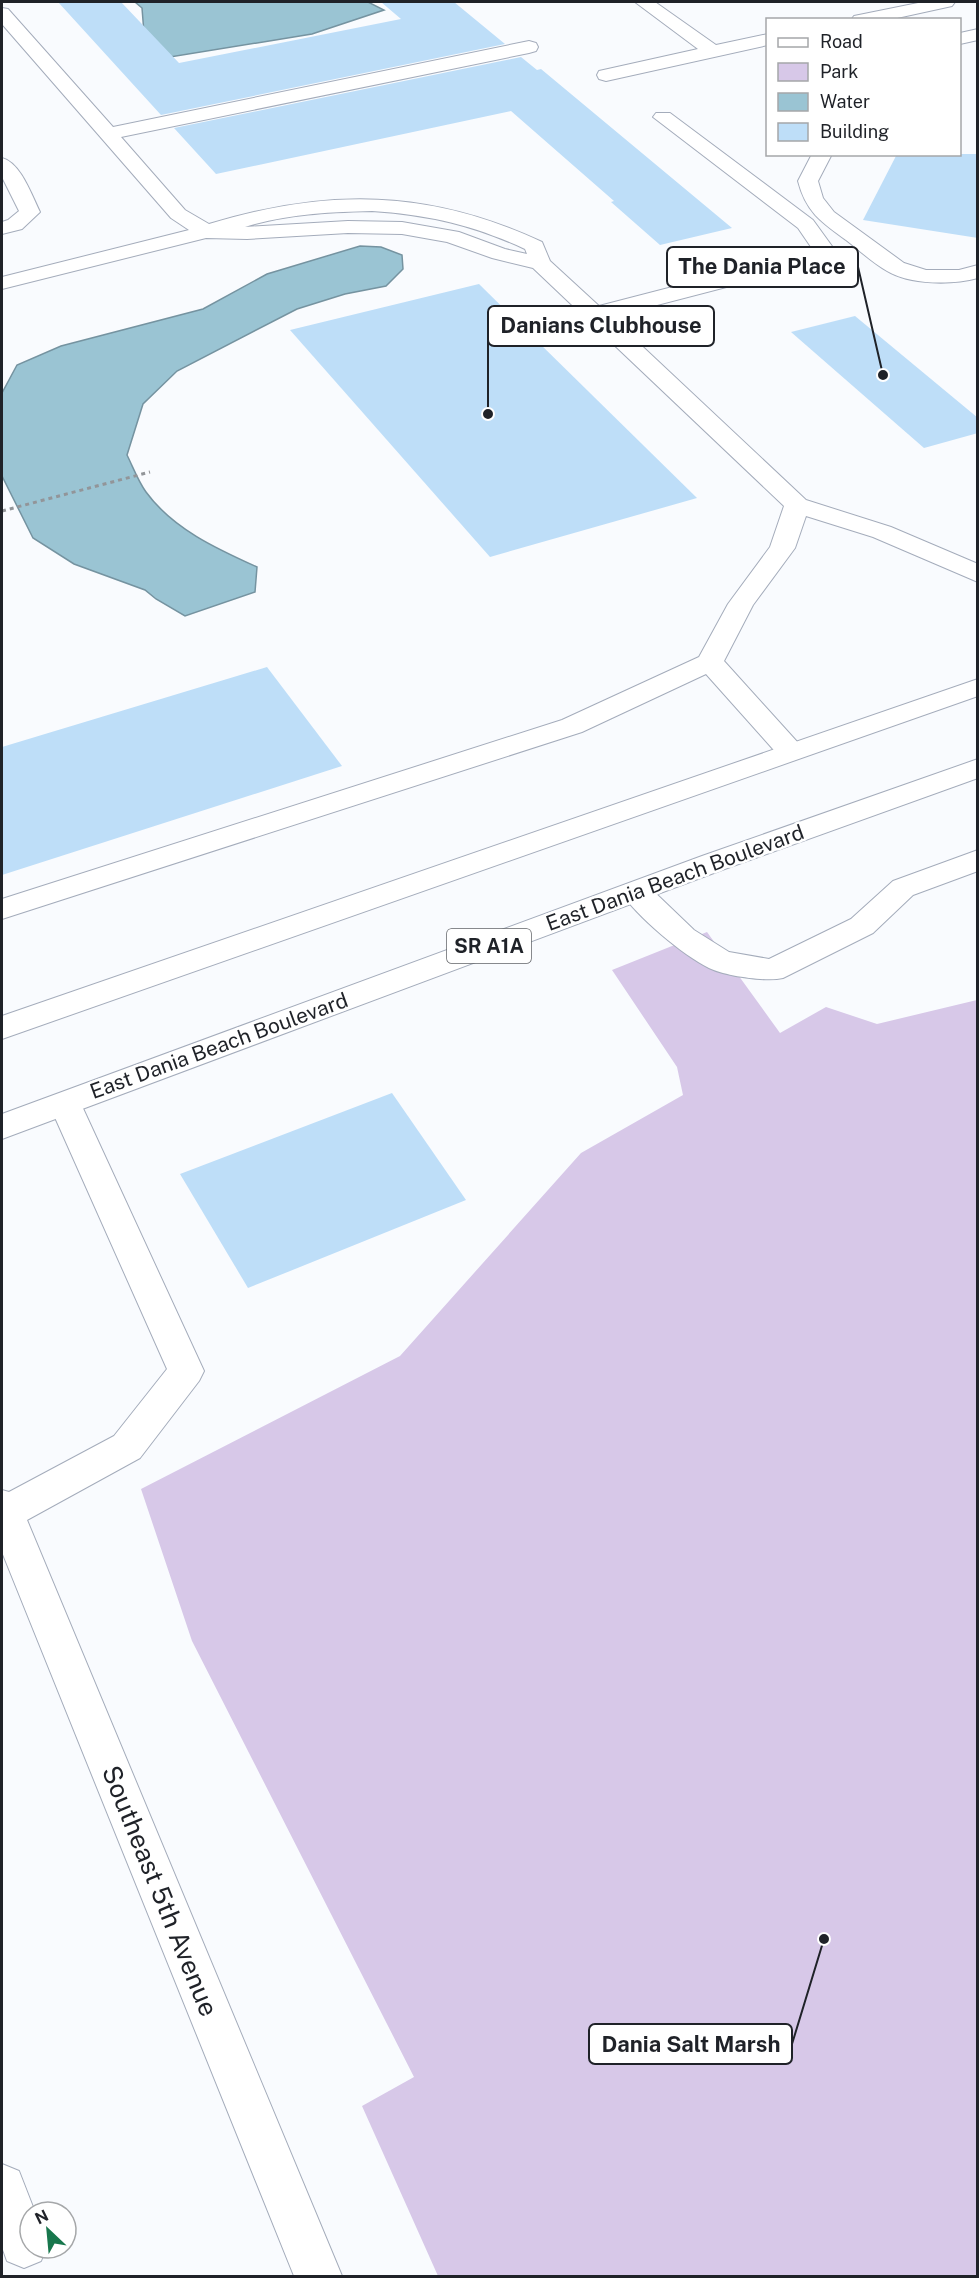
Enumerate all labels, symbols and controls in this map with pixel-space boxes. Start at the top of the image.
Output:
legend [766,18,961,156]
text: Road [820,31,863,52]
text: Park [820,61,858,82]
text: Water [820,91,870,112]
text: Building [820,121,889,142]
callout: The Dania Place [667,247,858,287]
text: The Dania Place [678,253,846,279]
callout: Danians Clubhouse [488,306,714,346]
text: Danians Clubhouse [500,312,702,338]
street label: East Dania Beach Boulevard [542,819,807,936]
road number: SR A1A [447,929,531,963]
street label: East Dania Beach Boulevard [86,987,351,1104]
street label: Southeast 5th Avenue [96,1761,225,2021]
callout: Dania Salt Marsh [589,2024,792,2064]
text: Dania Salt Marsh [601,2031,781,2057]
north arrow [18,2200,78,2260]
text: N [32,2206,51,2228]

